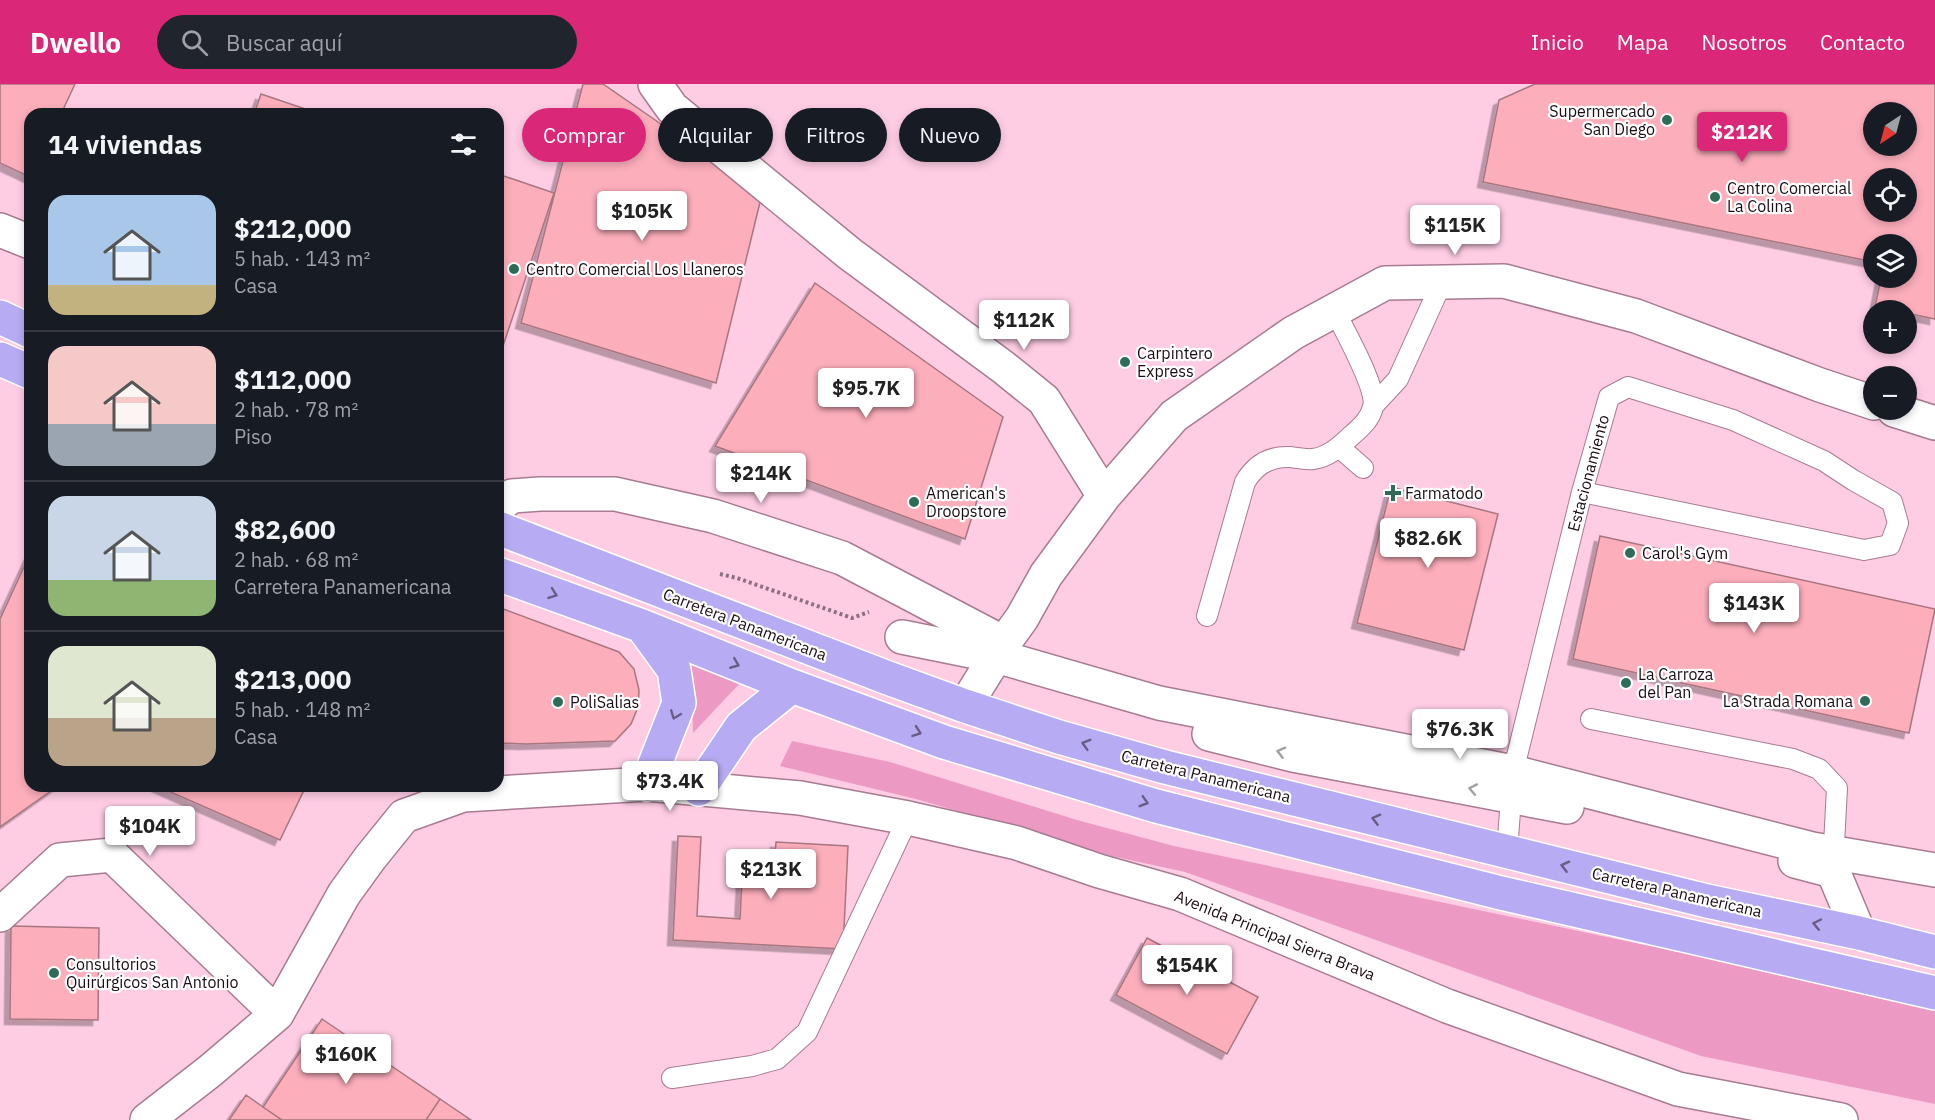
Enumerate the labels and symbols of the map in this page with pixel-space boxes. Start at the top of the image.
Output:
place label: Supermercado San Diego [1549,101,1655,139]
north arrow [1863,102,1917,156]
pin: $212K [1700,112,1784,163]
marker: Supermercado San Diego [1660,113,1674,127]
place label: Centro Comercial La Colina [1727,178,1851,216]
marker: Centro Comercial La Colina [1708,190,1722,204]
pin: $105K [600,191,684,242]
pin: $115K [1413,205,1497,256]
place label: Centro Comercial Los Llaneros [526,259,744,279]
marker: Centro Comercial Los Llaneros [507,262,521,276]
pin: $112K [982,300,1066,351]
place label: Carpintero Express [1137,343,1213,381]
marker: Carpintero Express [1118,355,1132,369]
pin: $95.7K [817,368,915,419]
street label: Estacionamiento [1563,412,1613,534]
pin: $214K [719,453,803,504]
place label: American's Droopstore [926,483,1007,521]
place label: Farmatodo [1405,483,1483,503]
marker: Farmatodo [1386,486,1400,500]
marker: American's Droopstore [907,495,921,509]
pin: $82.6K [1379,518,1477,569]
place label: Carol's Gym [1642,543,1728,563]
marker: Carol's Gym [1623,546,1637,560]
street label: Carretera Panamericana [660,583,830,665]
pin: $143K [1712,583,1796,634]
one-way arrow [547,586,558,599]
one-way arrow [729,656,740,669]
place label: La Carroza del Pan [1638,664,1714,702]
marker: La Carroza del Pan [1619,676,1633,690]
place label: La Strada Romana [1723,691,1853,711]
place label: PoliSalias [570,692,639,712]
marker: La Strada Romana [1858,694,1872,708]
marker: PoliSalias [551,695,565,709]
one-way arrow [670,709,682,720]
pin: $76.3K [1411,709,1509,760]
one-way arrow [912,725,922,738]
one-way arrow [1081,739,1092,751]
street label: Carretera Panamericana [1119,745,1293,807]
one-way arrow [1277,747,1287,760]
pin: $73.4K [621,761,719,812]
one-way arrow [1468,783,1478,796]
one-way arrow [1138,795,1149,807]
pin: $104K [108,806,192,857]
one-way arrow [1371,814,1381,827]
pin: $213K [729,849,813,900]
one-way arrow [1561,860,1571,873]
street label: Carretera Panamericana [1590,863,1764,921]
street label: Avenida Principal Sierra Brava [1172,886,1379,985]
one-way arrow [1812,918,1822,931]
pin: $154K [1145,945,1229,996]
place label: Consultorios Quirúrgicos San Antonio [66,954,238,992]
marker: Consultorios Quirúrgicos San Antonio [47,966,61,980]
pin: $160K [304,1034,388,1085]

